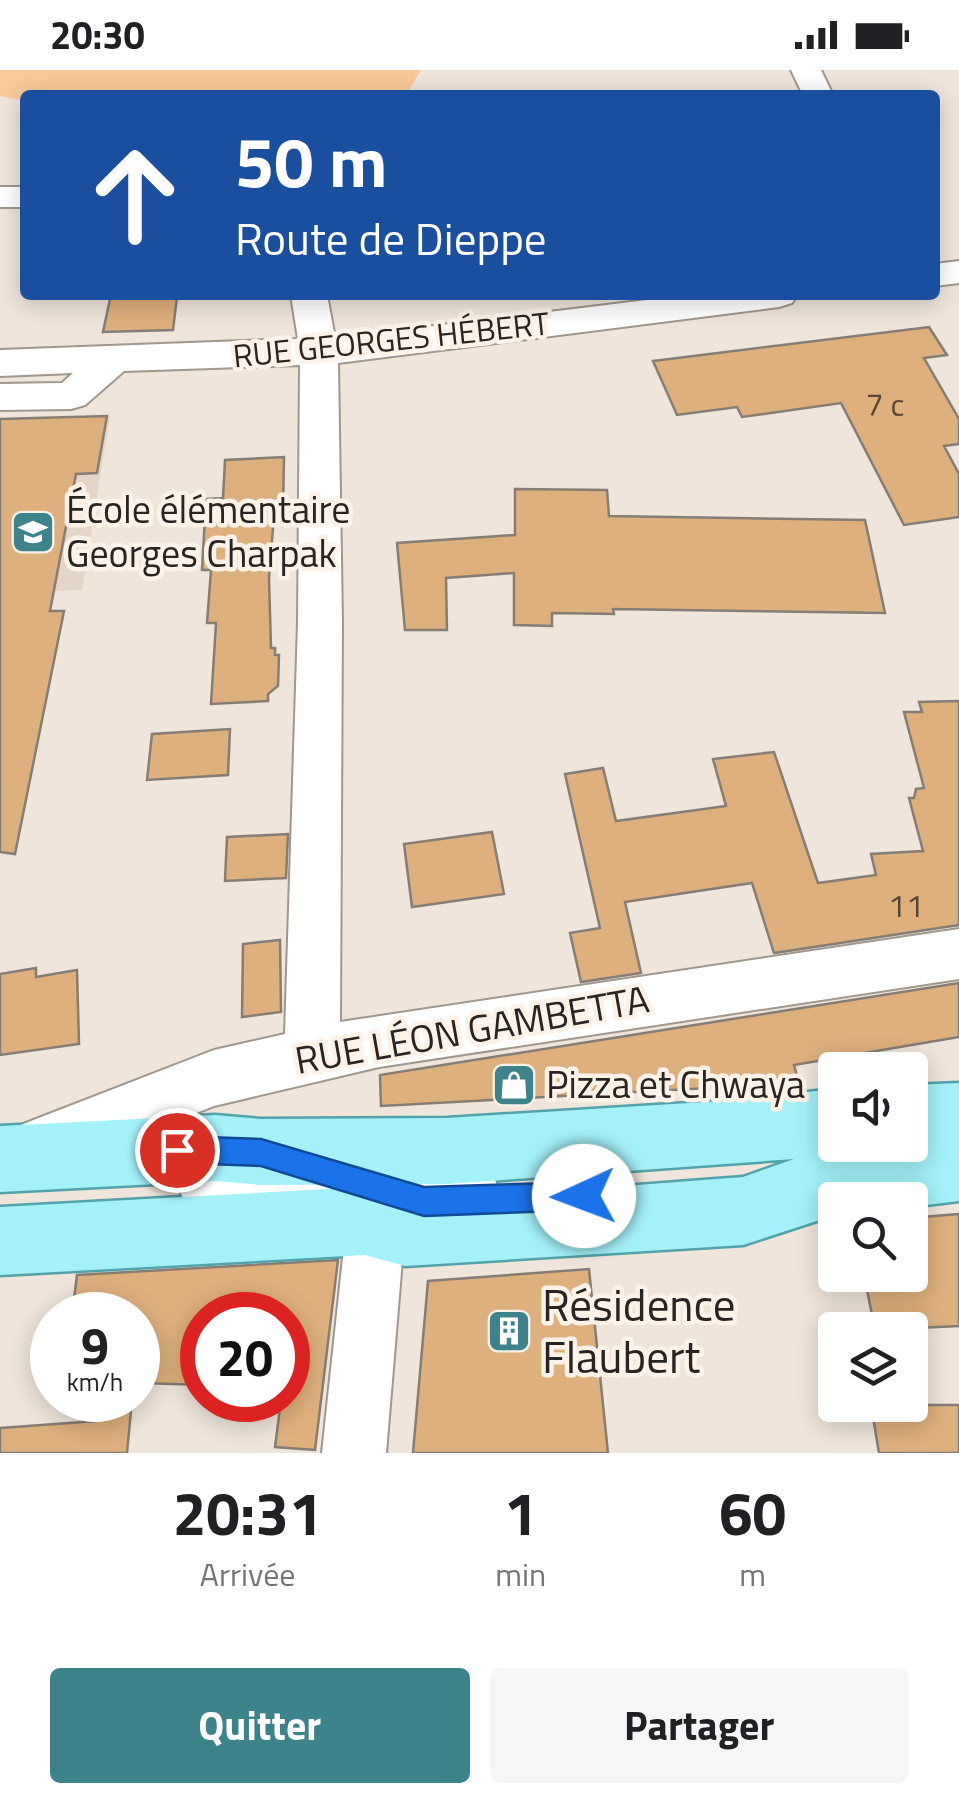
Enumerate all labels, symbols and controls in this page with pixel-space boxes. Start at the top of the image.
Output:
text: 20:30 [50,6,145,64]
text: 50 m [235,108,388,214]
icon: ahead [70,130,200,260]
text: Route de Dieppe [235,204,547,272]
street label: RUE GEORGES HÉBERT [230,299,552,379]
house number: 7 c [866,380,904,428]
place label: École élémentaire Georges Charpak [66,480,350,582]
school or university icon: École élémentaire Georges Charpak [10,509,56,555]
house number: 11 [888,881,924,929]
street label: RUE LÉON GAMBETTA [290,969,653,1089]
map controls [818,1052,928,1422]
button: sound [818,1052,928,1162]
place label: Pizza et Chwaya [546,1055,805,1113]
shop icon: Pizza et Chwaya [491,1062,537,1108]
pin [135,1108,220,1193]
icon: arrive [150,1123,205,1178]
position arrow [532,1144,636,1248]
button: search [818,1182,928,1292]
place label: Résidence Flaubert [542,1270,736,1390]
speed limit sign: 20 [180,1292,310,1422]
text: 9 [81,1307,109,1383]
building icon: Résidence Flaubert [486,1308,532,1354]
button: layers [818,1312,928,1422]
text: km/h [67,1363,123,1401]
text: 20:31 [173,1467,323,1558]
text: 1 [504,1467,538,1558]
text: 60 [719,1467,786,1558]
text: Arrivée [200,1550,295,1598]
text: min [495,1550,546,1598]
text: m [739,1550,766,1598]
button: Quitter [50,1668,470,1783]
button: Partager [490,1668,909,1783]

